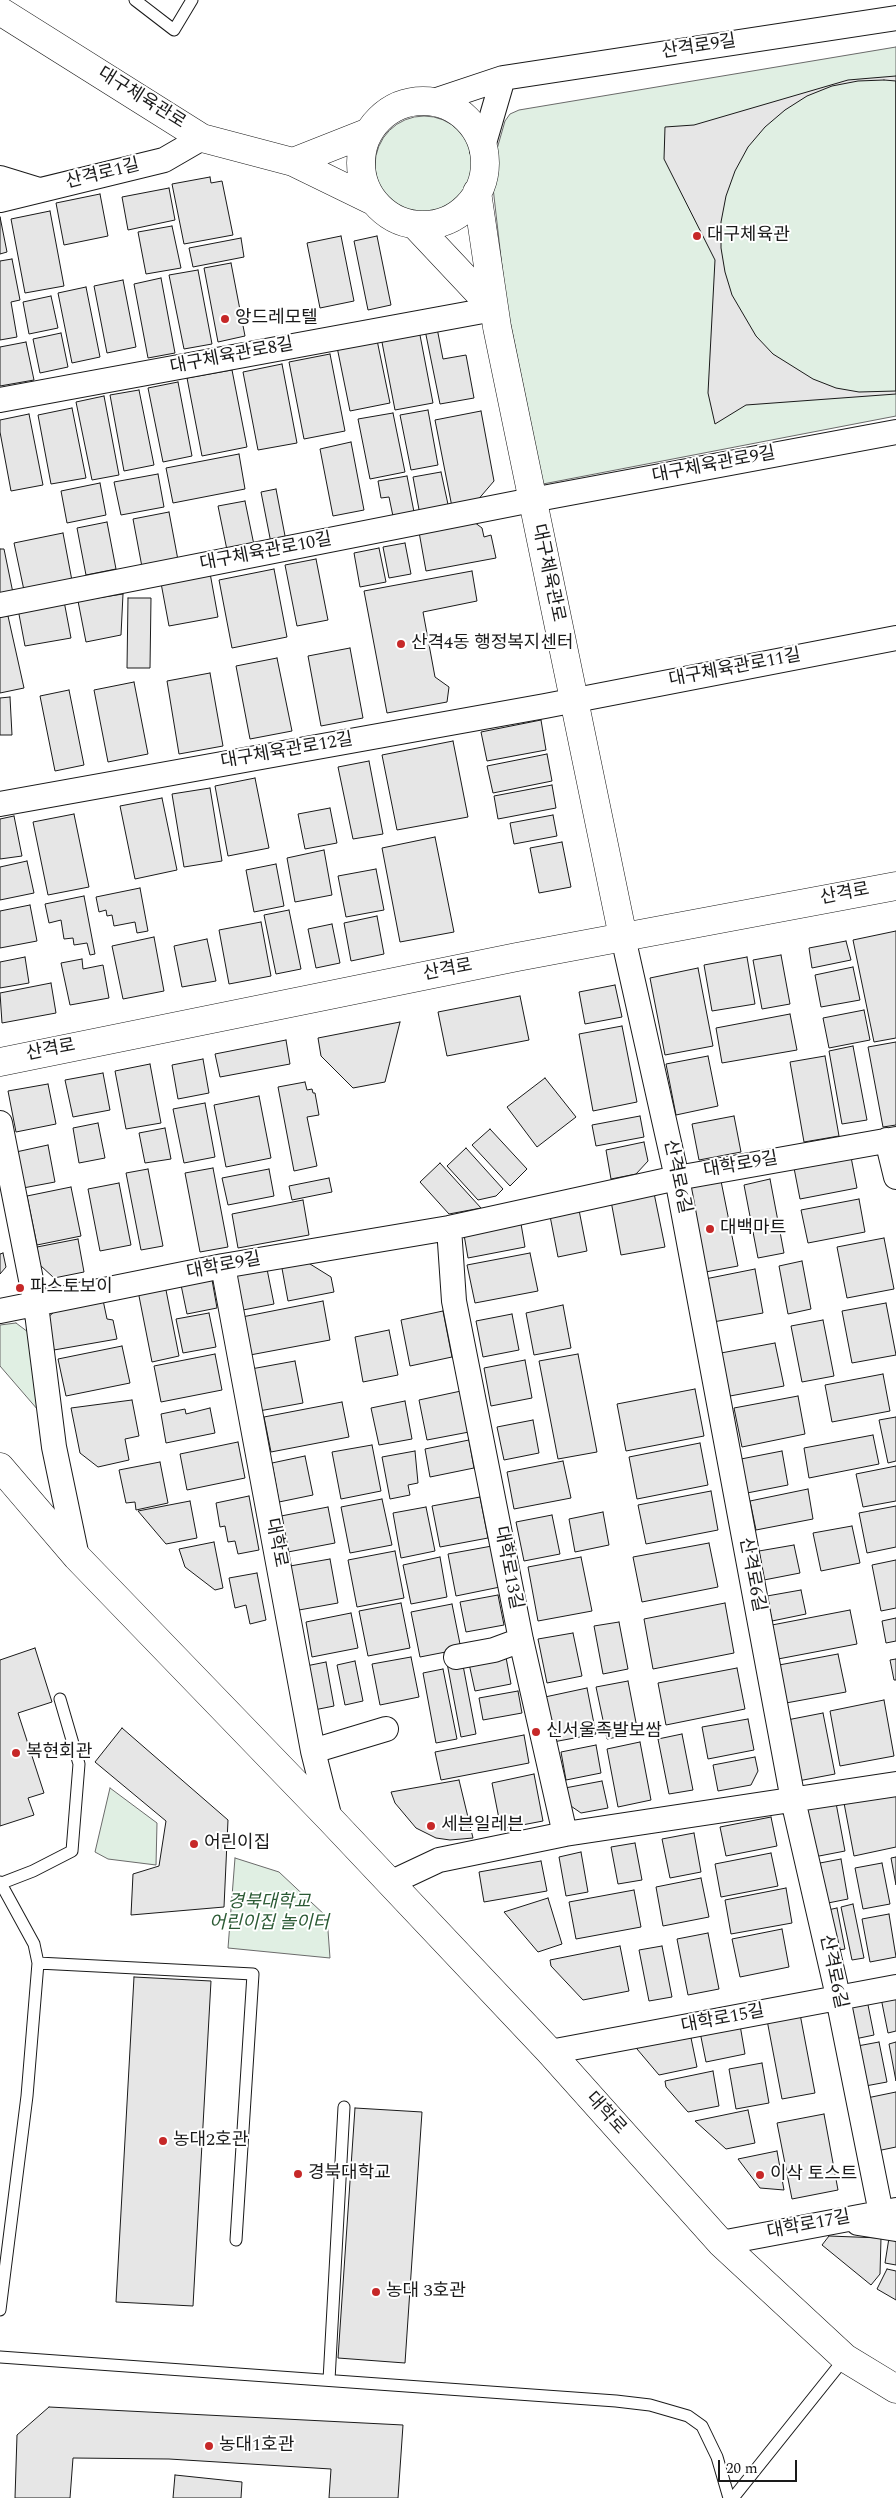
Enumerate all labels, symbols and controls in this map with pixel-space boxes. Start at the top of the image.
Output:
street label: 산격로9길 [660,31,738,65]
street label: 대구체육관로 [93,64,189,134]
street label: 산격로1길 [64,155,142,195]
place label: 대구체육관 [707,225,790,247]
marker: 대구체육관 [691,230,703,242]
place label: 앙드레모텔 [235,308,318,330]
marker: 앙드레모텔 [219,313,231,325]
street label: 대구체육관로8길 [169,334,295,380]
street label: 대구체육관로9길 [651,443,777,489]
street label: 대구체육관로 [526,522,568,624]
street label: 대구체육관로10길 [198,530,334,576]
place label: 산격4동 행정복지센터 [411,633,574,655]
marker: 산격4동 행정복지센터 [395,638,407,650]
street label: 대구체육관로11길 [667,646,803,692]
street label: 대구체육관로12길 [219,730,355,774]
street label: 산격로 [819,880,871,910]
street label: 산격로 [422,956,474,986]
street label: 산격로 [25,1036,77,1066]
street label: 산격로6길 [658,1138,694,1216]
street label: 대학로9길 [702,1149,780,1183]
place label: 대백마트 [720,1218,786,1240]
marker: 대백마트 [704,1223,716,1235]
street label: 대학로9길 [185,1249,263,1285]
place label: 파스토보이 [30,1277,113,1299]
marker: 파스토보이 [14,1282,26,1294]
street label: 대학로 [260,1517,290,1569]
street label: 대학로13길 [488,1525,526,1611]
street label: 산격로6길 [733,1536,769,1614]
place label: 신서울족발보쌈 [546,1721,662,1743]
marker: 신서울족발보쌈 [530,1726,542,1738]
place label: 복현회관 [26,1742,92,1764]
marker: 복현회관 [10,1747,22,1759]
place label: 세븐일레븐 [441,1815,524,1837]
marker: 세븐일레븐 [425,1820,437,1832]
place label: 어린이집 [204,1833,270,1855]
marker: 어린이집 [188,1838,200,1850]
park label: 경북대학교 어린이집 놀이터 [209,1892,329,1935]
street label: 산격로6길 [814,1933,850,2011]
street label: 대학로15길 [680,2001,766,2039]
street label: 대학로 [580,2088,630,2140]
place label: 농대2호관 [173,2130,248,2152]
marker: 농대2호관 [157,2135,169,2147]
place label: 경북대학교 [308,2163,391,2185]
place label: 이삭 토스트 [770,2164,857,2186]
marker: 경북대학교 [292,2168,304,2180]
marker: 이삭 토스트 [754,2169,766,2181]
street label: 대학로17길 [766,2207,852,2245]
place label: 농대 3호관 [386,2281,466,2303]
marker: 농대 3호관 [370,2286,382,2298]
place label: 농대1호관 [219,2435,294,2457]
marker: 농대1호관 [203,2440,215,2452]
scale bar [721,2450,800,2482]
text: 20 m [726,2457,758,2480]

